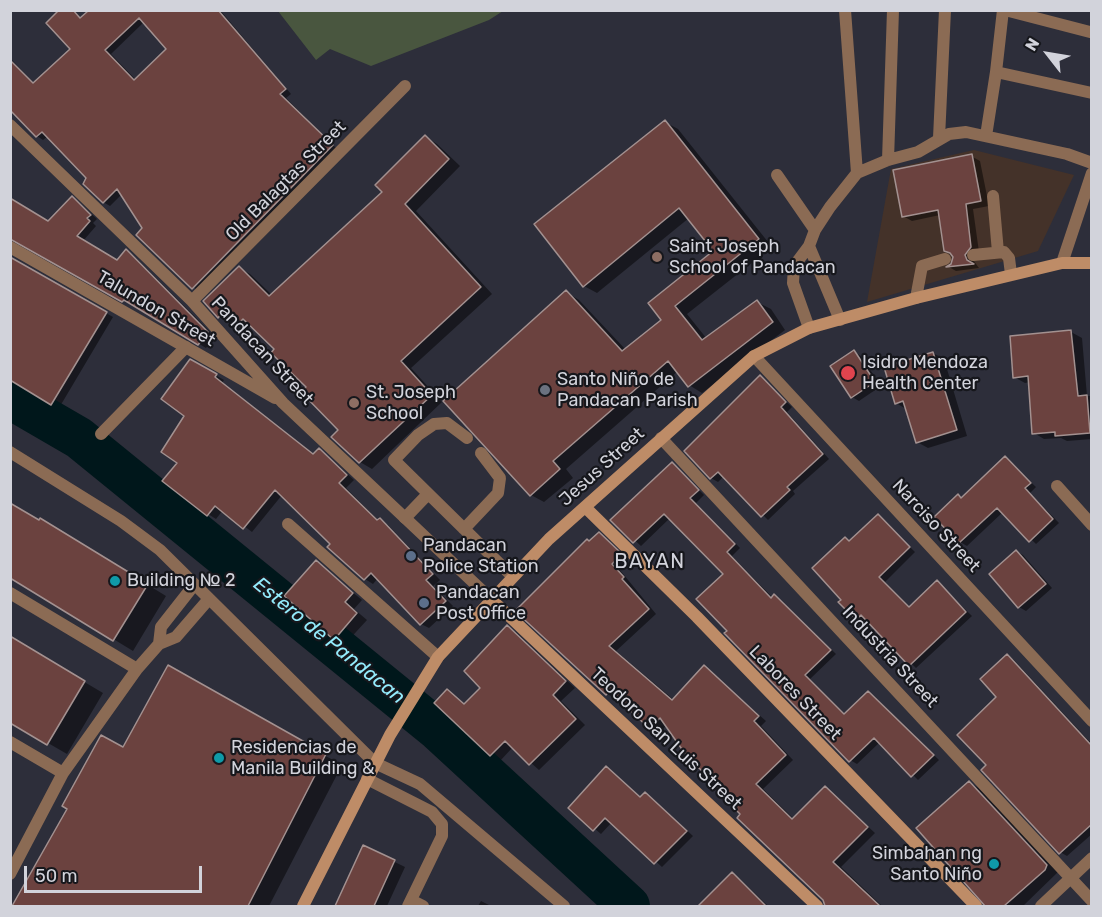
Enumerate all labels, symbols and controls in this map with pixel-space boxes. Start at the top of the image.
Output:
north arrow [1018,24,1078,84]
text: N [1021,35,1043,54]
street label: Old Balagtas Street [221,116,351,246]
place label: Saint Joseph School of Pandacan [669,236,836,278]
marker: Saint Joseph School of Pandacan [650,250,664,264]
street label: Talundon Street [93,266,219,352]
street label: Pandacan Street [206,292,318,410]
place label: Isidro Mendoza Health Center [862,352,988,394]
marker: Isidro Mendoza Health Center [839,364,857,382]
place label: Santo Niño de Pandacan Parish [557,369,698,412]
place label: St. Joseph School [366,382,456,424]
marker: Santo Niño de Pandacan Parish [538,383,552,397]
marker: St. Joseph School [347,396,361,410]
street label: Jesus Street [555,423,649,511]
street label: Narciso Street [887,475,985,577]
place label: Pandacan Police Station [423,535,539,578]
marker: Pandacan Police Station [404,549,418,563]
district label: BAYAN [614,550,686,574]
place label: Building № 2 [127,570,236,592]
water label: Estero de Pandacan [248,572,410,710]
marker: Building № 2 [108,574,122,588]
place label: Pandacan Post Office [436,582,526,624]
marker: Pandacan Post Office [417,596,431,610]
street label: Industria Street [837,602,943,712]
street label: Labores Street [744,641,846,745]
street label: Teodoro San Luis Street [586,663,746,815]
place label: Residencias de Manila Building & [231,737,374,780]
marker: Residencias de Manila Building & [212,751,226,765]
place label: Simbahan ng Santo Niño [872,843,982,886]
scale bar [27,854,206,892]
marker: Simbahan ng Santo Niño [987,857,1001,871]
text: 50 m [35,865,78,887]

